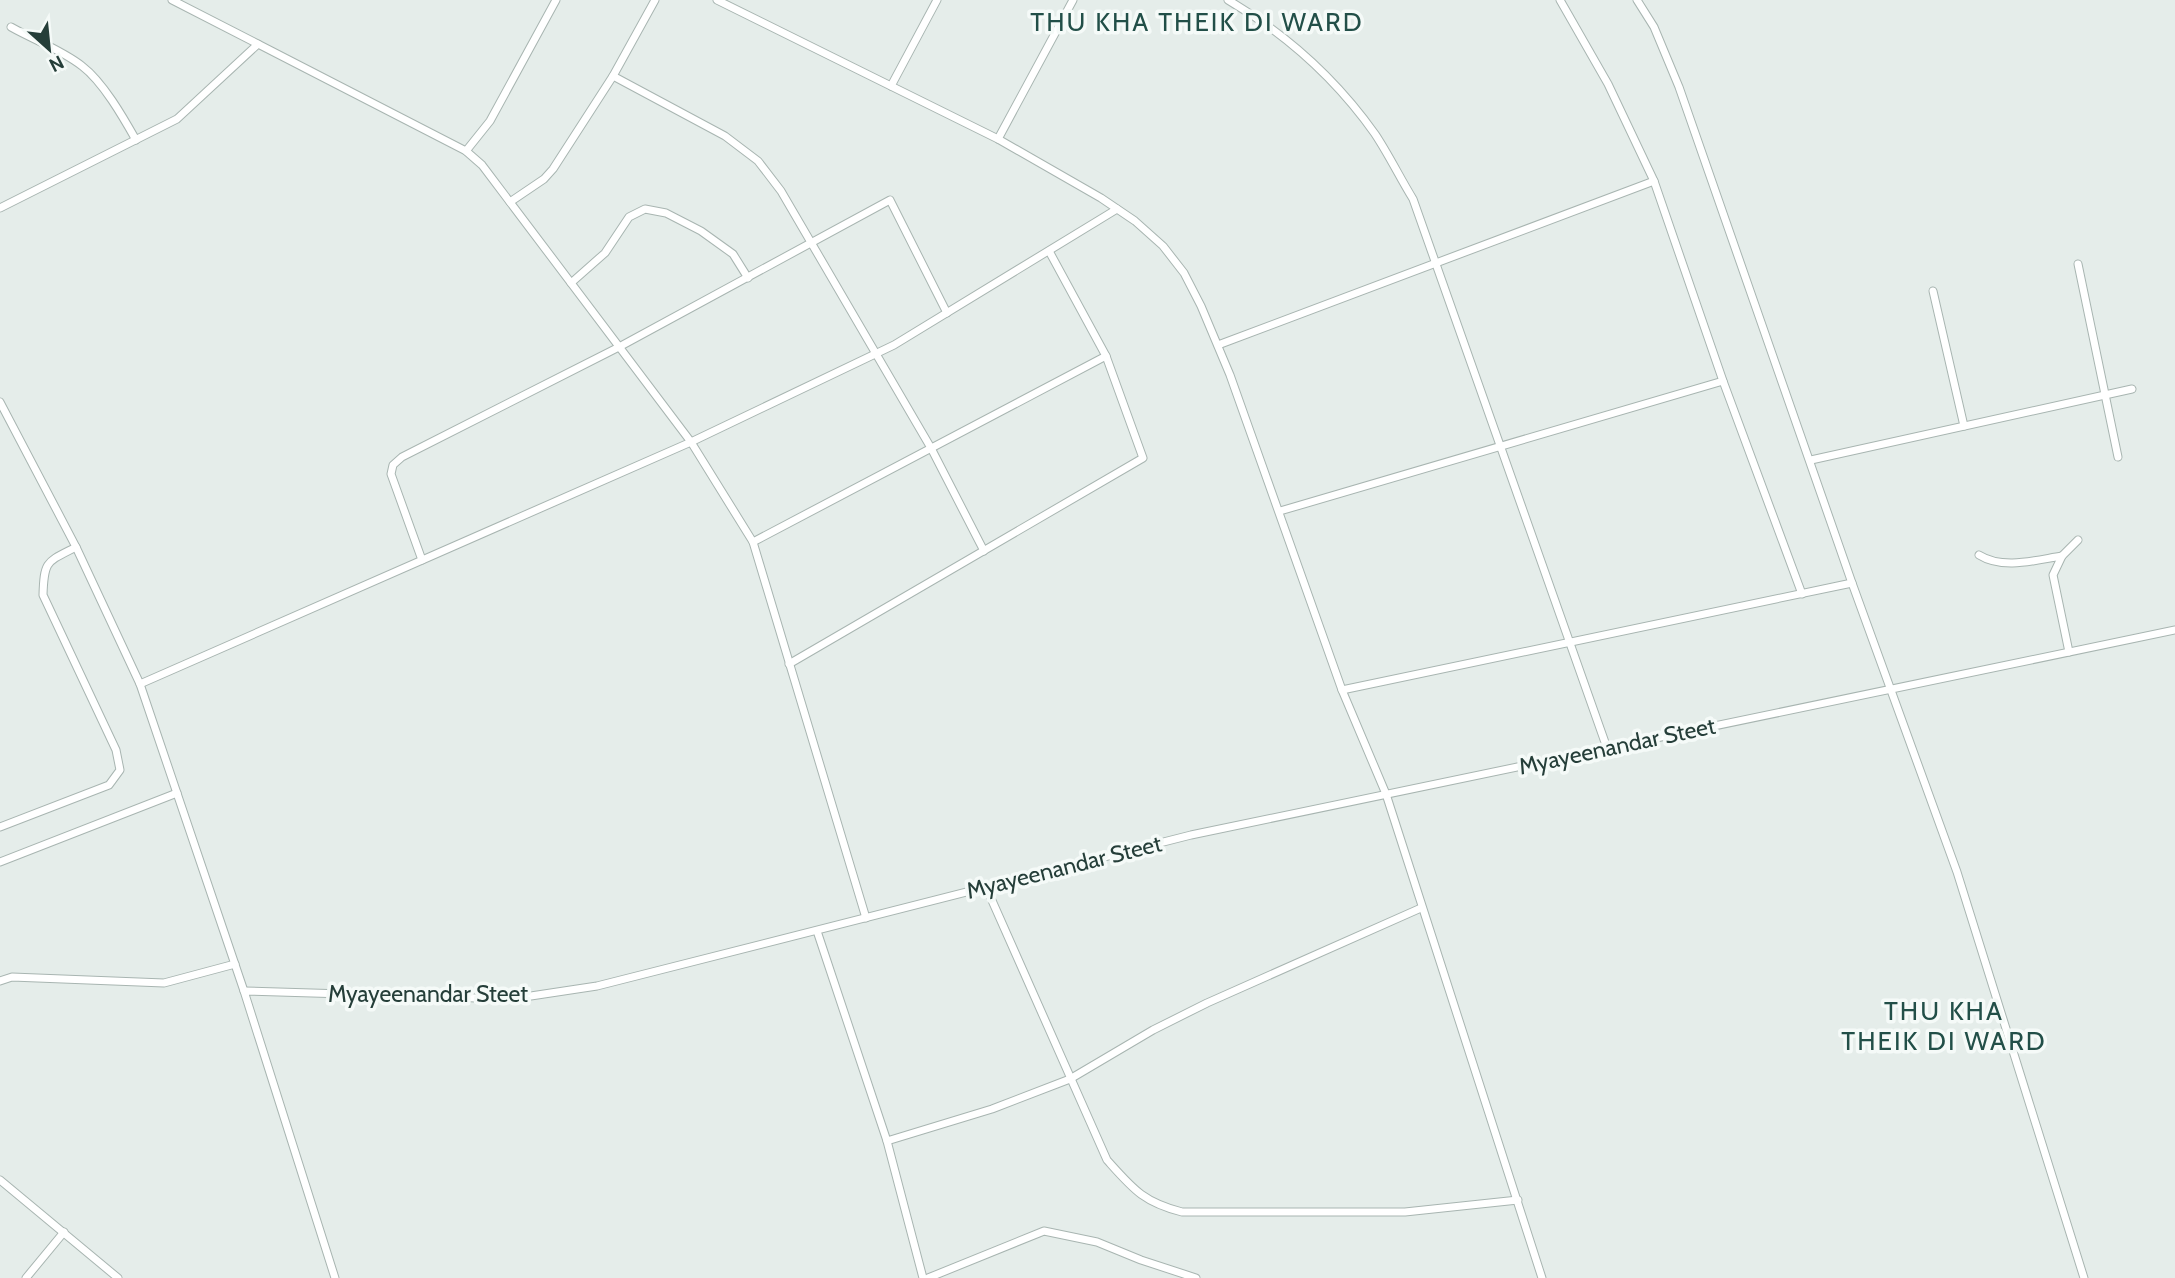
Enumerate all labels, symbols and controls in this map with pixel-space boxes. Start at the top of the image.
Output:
district label: THU KHA THEIK DI WARD [1030,6,1364,38]
north arrow [14,14,84,84]
text: N [45,50,68,77]
street label: Myayeenandar Steet [1516,711,1718,781]
street label: Myayeenandar Steet [963,829,1165,905]
street label: Myayeenandar Steet [328,980,528,1008]
district label: THU KHA THEIK DI WARD [1841,995,2047,1057]

